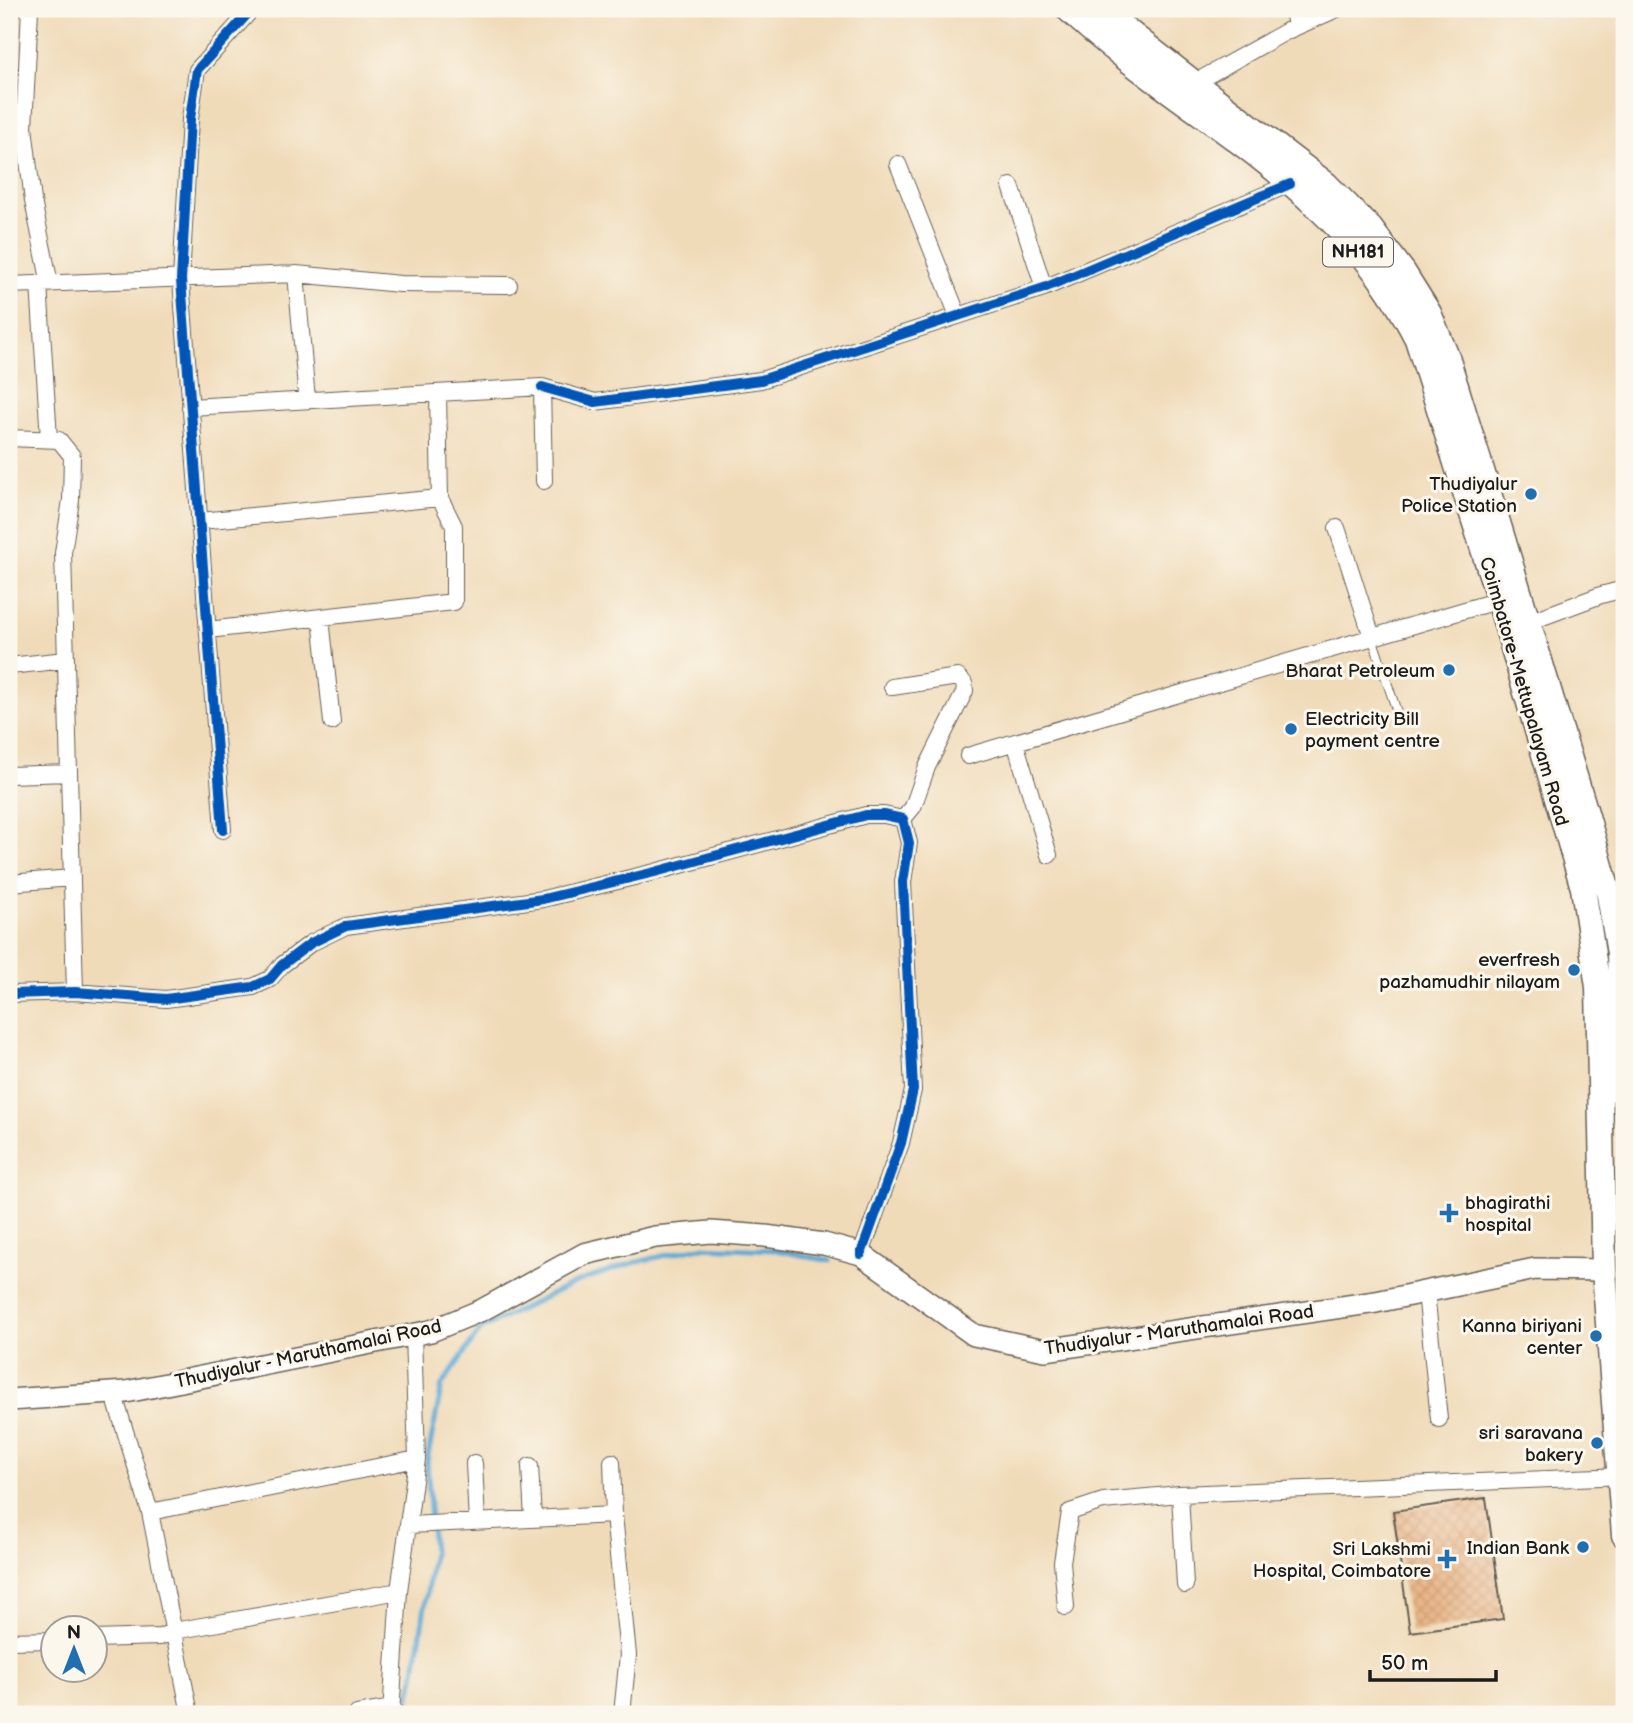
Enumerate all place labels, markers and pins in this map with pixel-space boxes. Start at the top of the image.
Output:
place label: Thudiyalur Police Station [1401,473,1518,518]
marker: Thudiyalur Police Station [1523,486,1539,502]
place label: Bharat Petroleum [1285,660,1435,683]
marker: Bharat Petroleum [1441,662,1457,678]
place label: Electricity Bill payment centre [1305,708,1440,753]
marker: Electricity Bill payment centre [1283,721,1299,737]
place label: everfresh pazhamudhir nilayam [1379,949,1560,994]
marker: everfresh pazhamudhir nilayam [1566,962,1582,978]
place label: bhagirathi hospital [1465,1192,1550,1237]
marker: bhagirathi hospital [1439,1203,1459,1223]
place label: Kanna biriyani center [1461,1315,1583,1360]
marker: Kanna biriyani center [1588,1328,1604,1344]
place label: sri saravana bakery [1479,1422,1583,1467]
marker: sri saravana bakery [1589,1435,1605,1451]
place label: Indian Bank [1467,1537,1570,1560]
place label: Sri Lakshmi Hospital, Coimbatore [1253,1538,1431,1583]
marker: Indian Bank [1575,1539,1591,1555]
marker: Sri Lakshmi Hospital, Coimbatore [1437,1549,1457,1569]

